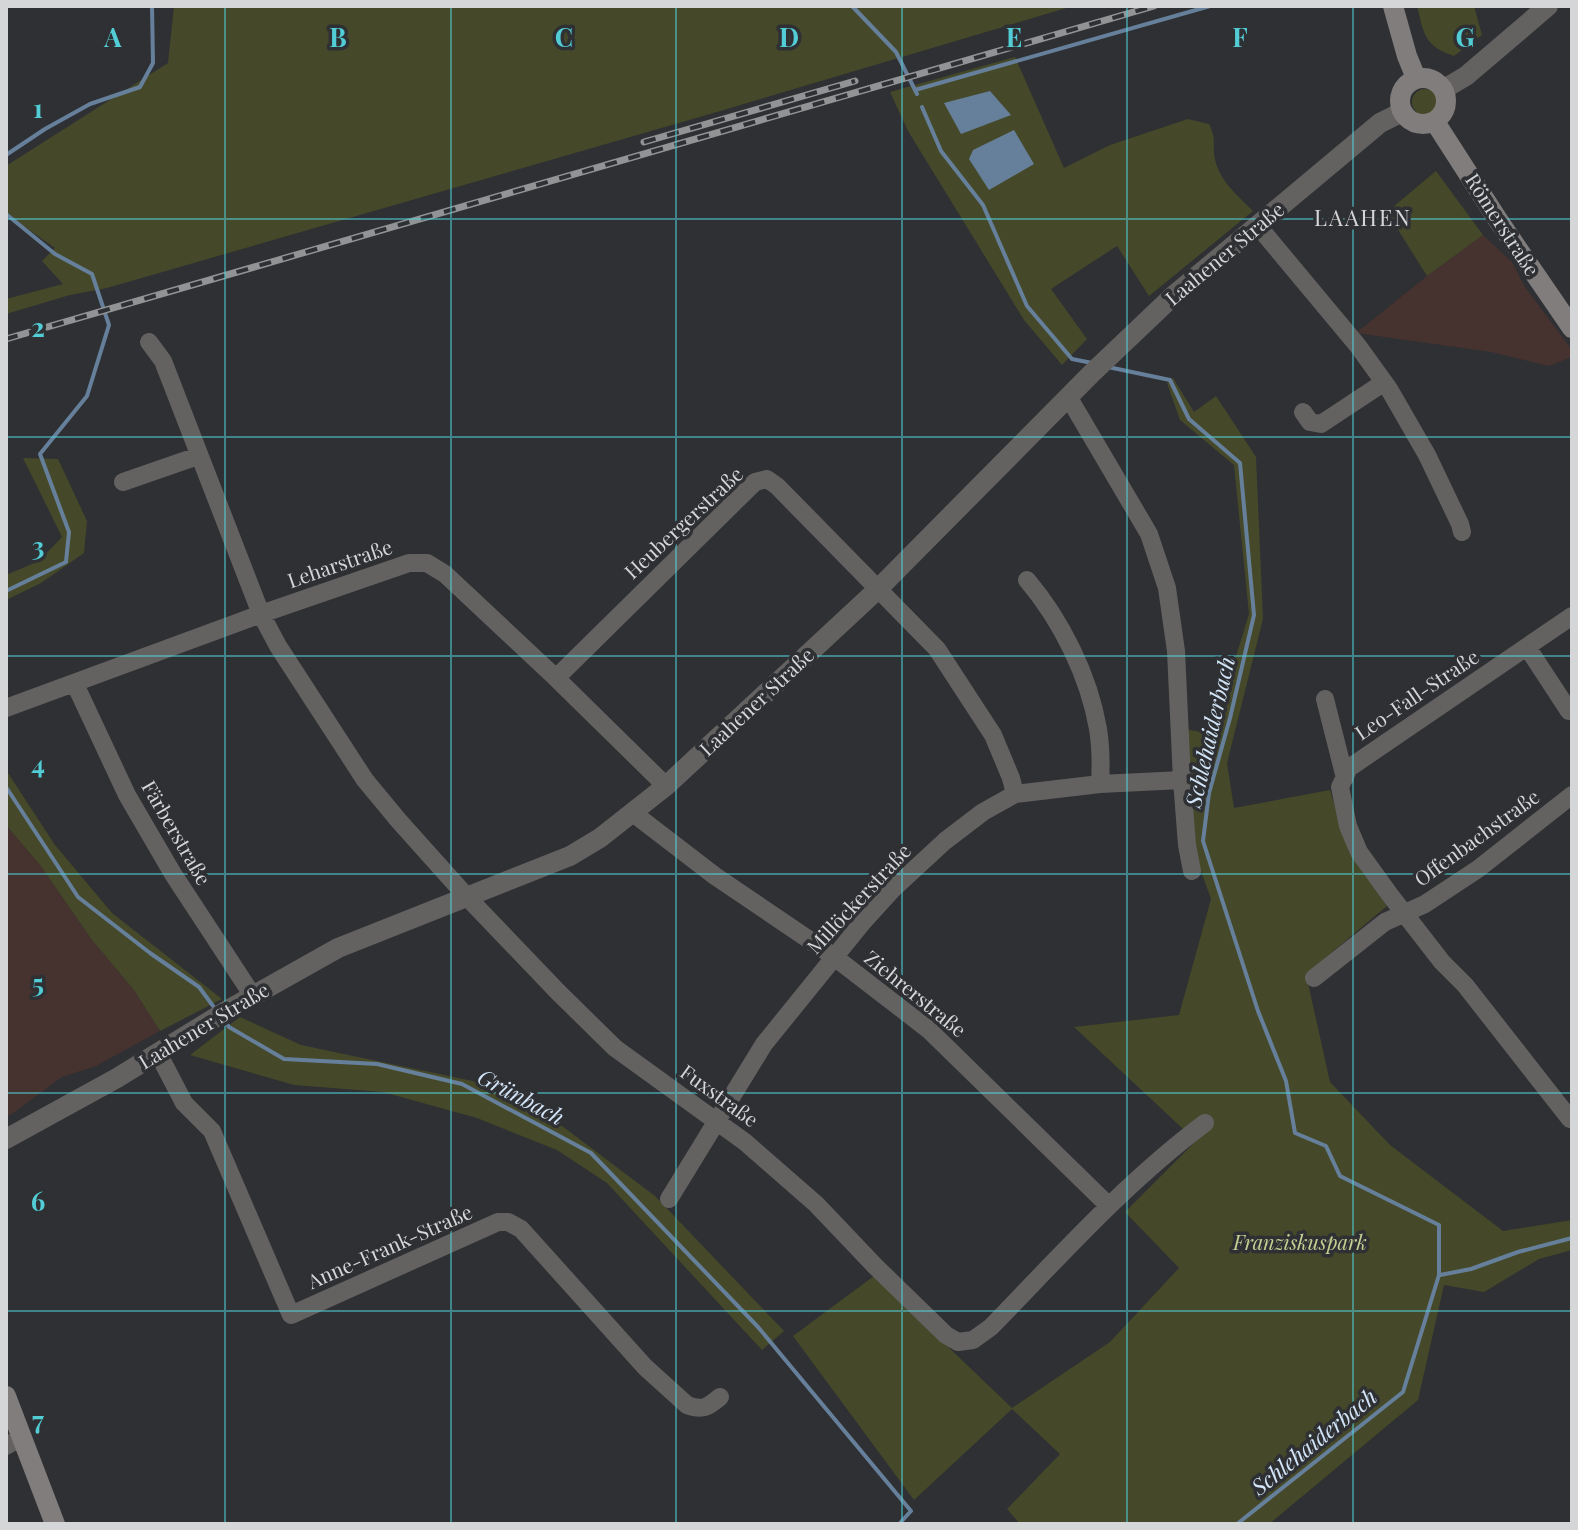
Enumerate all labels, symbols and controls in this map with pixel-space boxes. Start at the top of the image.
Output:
text: A [103,19,122,54]
text: B [329,19,347,54]
text: C [555,19,573,54]
text: D [779,19,799,54]
text: E [1006,19,1022,54]
text: F [1232,19,1248,54]
text: G [1455,19,1475,54]
text: 1 [33,90,43,125]
street label: Römerstraße [1460,168,1547,281]
street label: Laahener Straße [1159,195,1289,311]
district label: LAAHEN [1314,202,1412,232]
text: 2 [31,309,45,344]
street label: Heubergerstraße [618,460,748,584]
text: 3 [32,528,44,563]
street label: Leharstraße [283,532,396,593]
street label: Laahener Straße [693,641,819,761]
street label: Leo-Fall-Straße [1349,642,1483,745]
water label: Schlehaiderbach [1177,654,1241,811]
text: 4 [31,746,45,781]
street label: Färberstraße [136,775,218,889]
street label: Offenbachstraße [1408,782,1544,891]
street label: Millöckerstraße [800,837,916,959]
street label: Ziehrerstraße [859,943,973,1042]
text: 5 [32,965,44,1000]
street label: Laahener Straße [133,975,273,1074]
street label: Fuxstraße [676,1057,764,1132]
water label: Grünbach [473,1061,570,1131]
text: 6 [31,1183,45,1218]
street label: Anne-Frank-Straße [302,1197,476,1294]
park label: Franziskuspark [1232,1228,1367,1255]
water label: Schlehaiderbach [1243,1381,1382,1502]
text: 7 [32,1402,44,1437]

